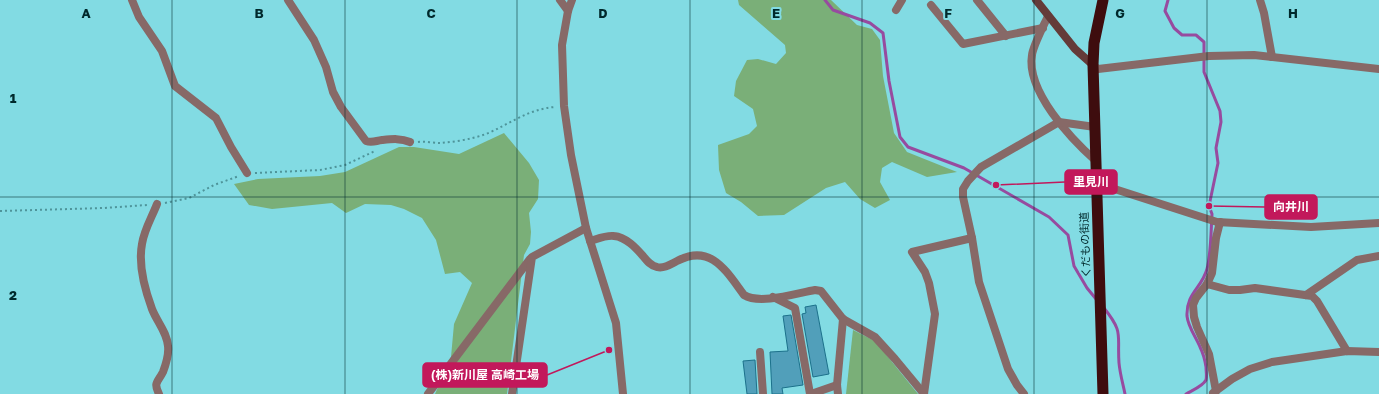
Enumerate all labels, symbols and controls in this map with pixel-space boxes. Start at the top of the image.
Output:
text: A [81,5,91,21]
text: B [254,5,264,21]
text: C [426,5,436,21]
text: D [598,5,608,21]
text: E [772,5,780,21]
text: F [944,5,952,21]
text: G [1115,5,1125,21]
text: H [1288,5,1298,21]
text: 1 [10,90,17,106]
callout: 里見川 [1065,170,1117,194]
text: 里見川 [1073,174,1109,189]
callout: 向井川 [1265,195,1317,219]
text: 向井川 [1273,199,1309,214]
street label: くだもの街道 [1077,212,1092,278]
text: 2 [9,287,17,303]
callout: (株)新川屋 高崎工場 [423,363,547,387]
text: (株)新川屋 高崎工場 [431,367,539,382]

